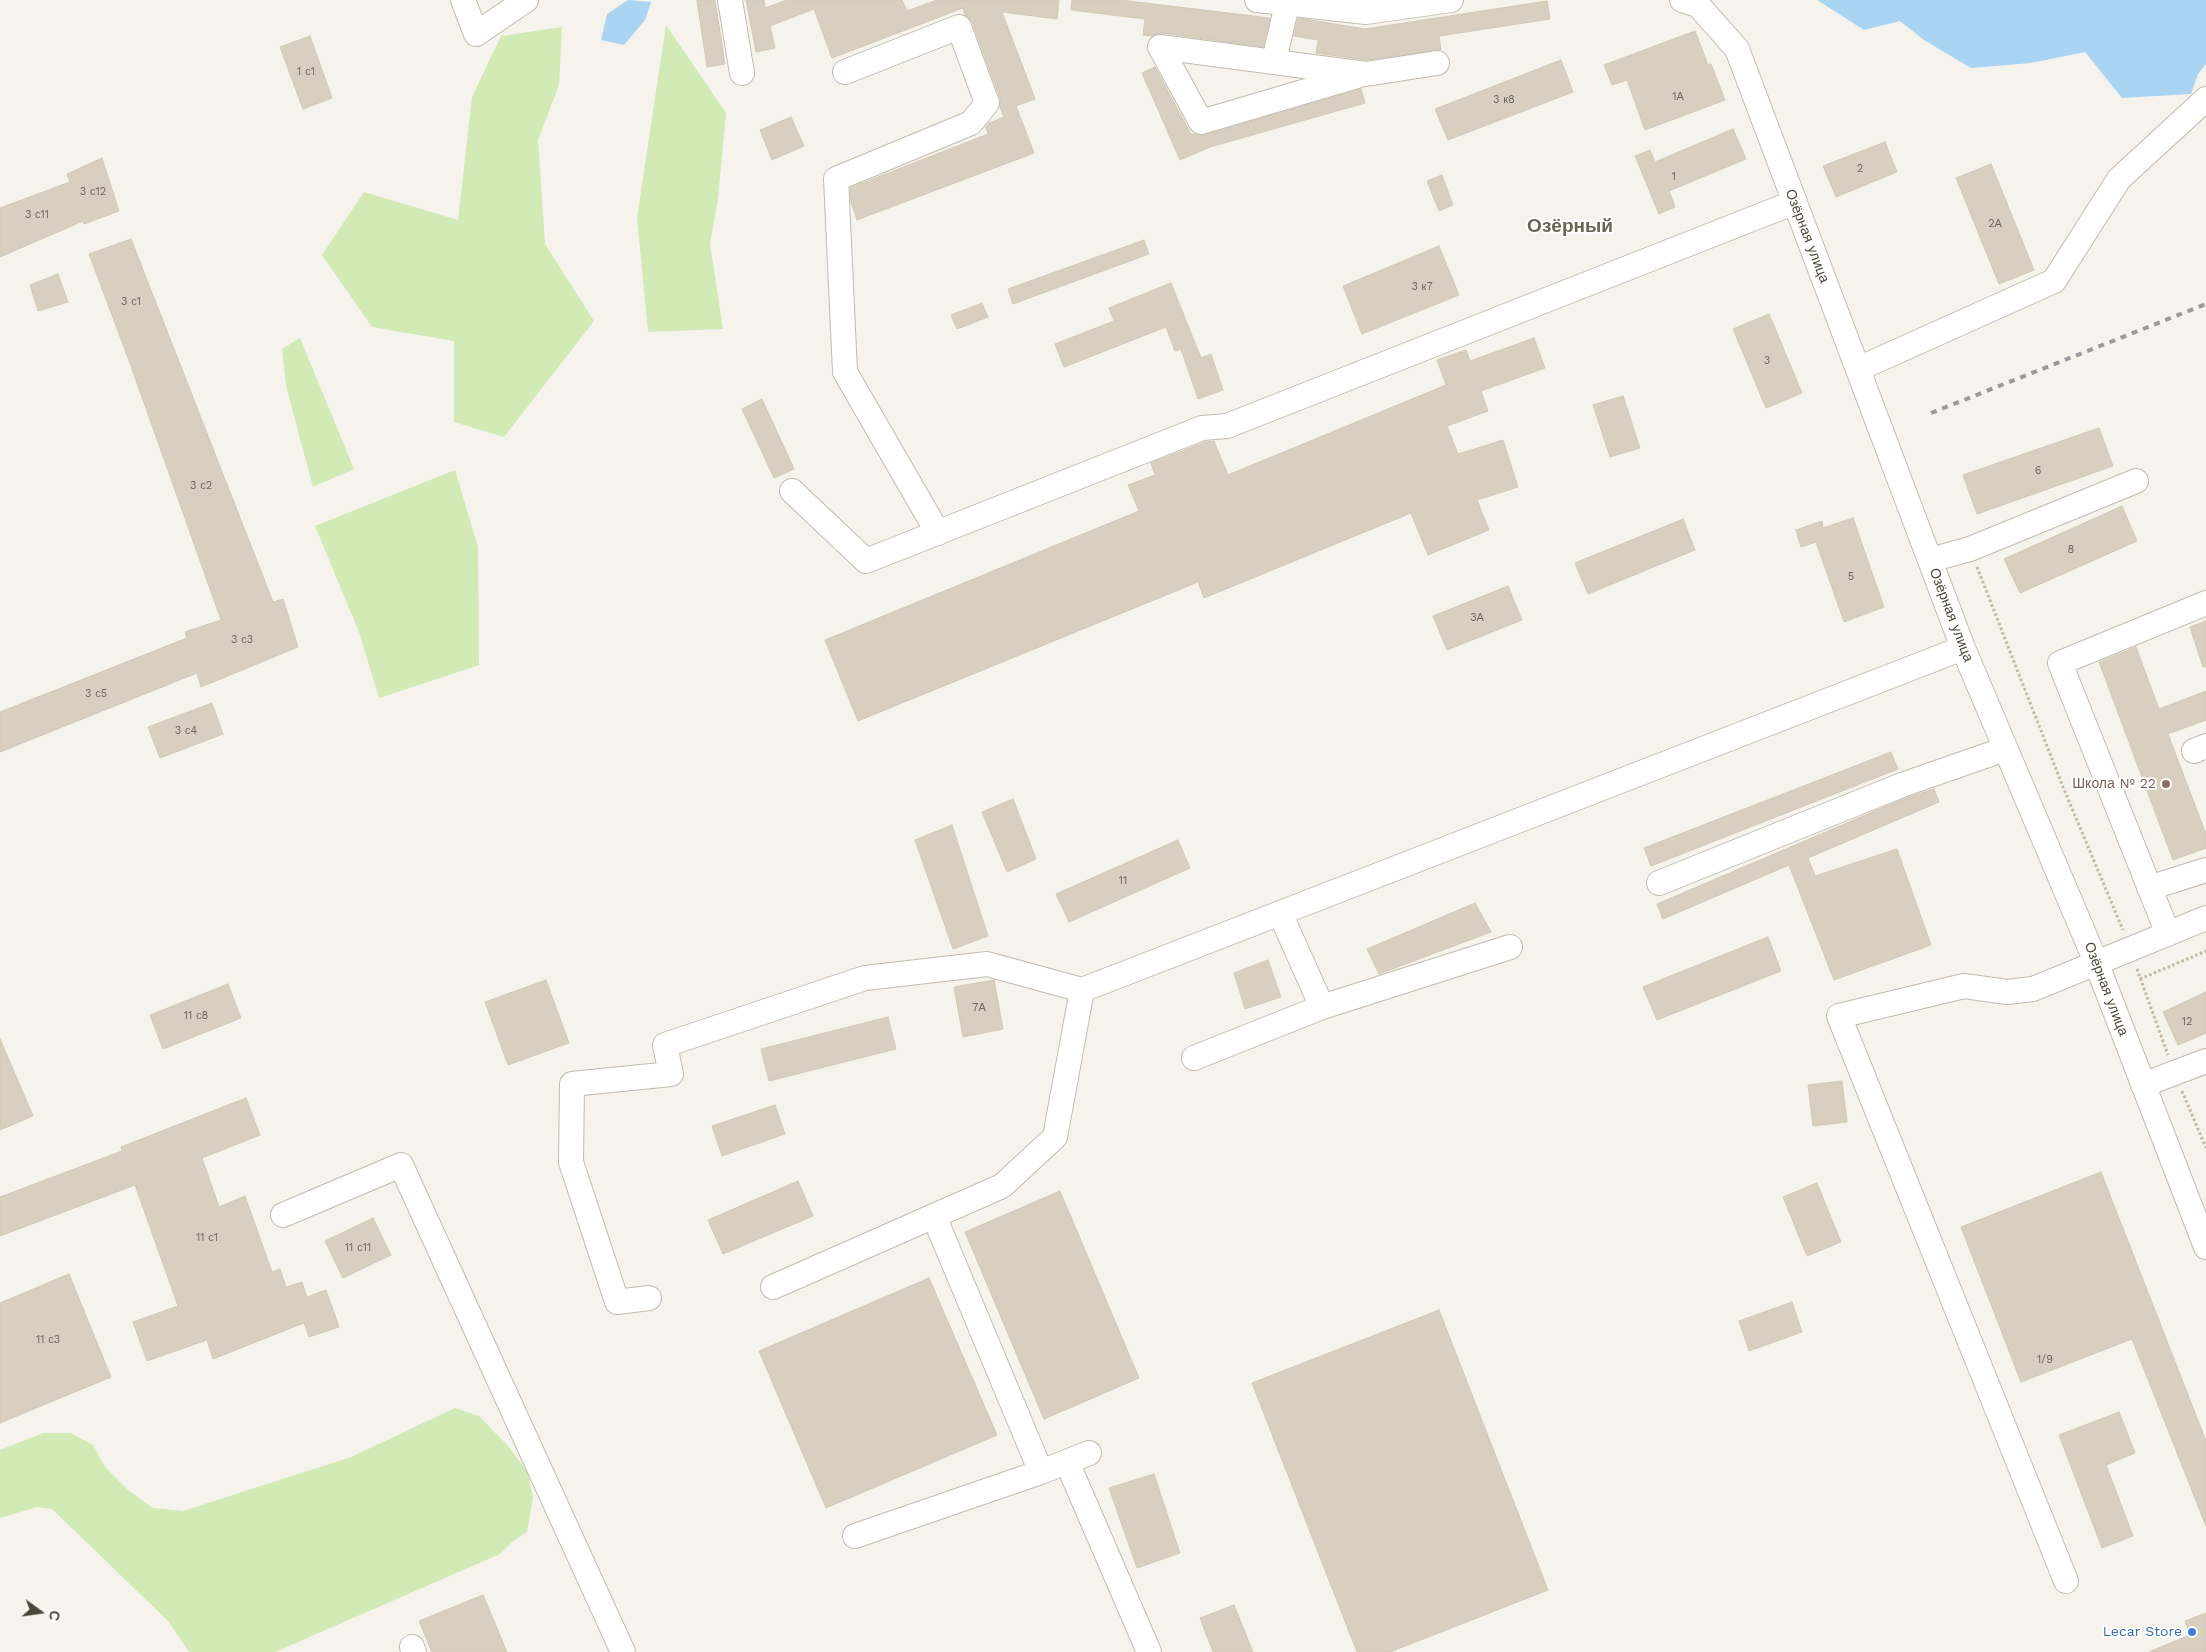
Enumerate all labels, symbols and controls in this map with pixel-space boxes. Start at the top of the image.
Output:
house number: 1 с1 [297,65,315,79]
house number: 1А [1672,90,1684,104]
house number: 3 к8 [1493,93,1515,107]
house number: 2 [1857,162,1863,176]
house number: 1 [1672,170,1676,184]
house number: 3 с12 [80,185,106,199]
street label: Озёрная улица [1781,187,1833,285]
house number: 3 с11 [25,208,49,222]
district label: Озёрный [1527,215,1613,237]
house number: 2А [1988,217,2002,231]
house number: 3 к7 [1411,280,1433,294]
house number: 3 с1 [121,295,141,309]
house number: 3 [1764,354,1770,368]
house number: 6 [2035,464,2041,478]
house number: 3 с2 [190,479,212,493]
house number: 8 [2068,543,2074,557]
street label: Озёрная улица [1925,566,1977,664]
house number: 5 [1848,570,1854,584]
house number: 3А [1470,611,1484,625]
house number: 3 с3 [231,633,253,647]
house number: 3 с5 [85,687,107,701]
house number: 3 с4 [175,724,197,738]
place label: Школа № 22 [2072,776,2156,792]
marker: Школа № 22 [2160,778,2172,790]
house number: 11 [1119,874,1127,888]
street label: Озёрная улица [2080,940,2132,1038]
house number: 7А [972,1001,986,1015]
house number: 11 с8 [184,1009,208,1023]
house number: 12 [2182,1015,2192,1029]
house number: 11 с1 [196,1231,218,1245]
house number: 11 с11 [345,1241,371,1255]
house number: 11 с3 [36,1333,60,1347]
house number: 1/9 [2037,1353,2053,1367]
north arrow [15,1587,65,1637]
text: С [46,1609,64,1622]
place label: Lecar Store [2103,1624,2182,1640]
marker: Lecar Store [2186,1626,2198,1638]

